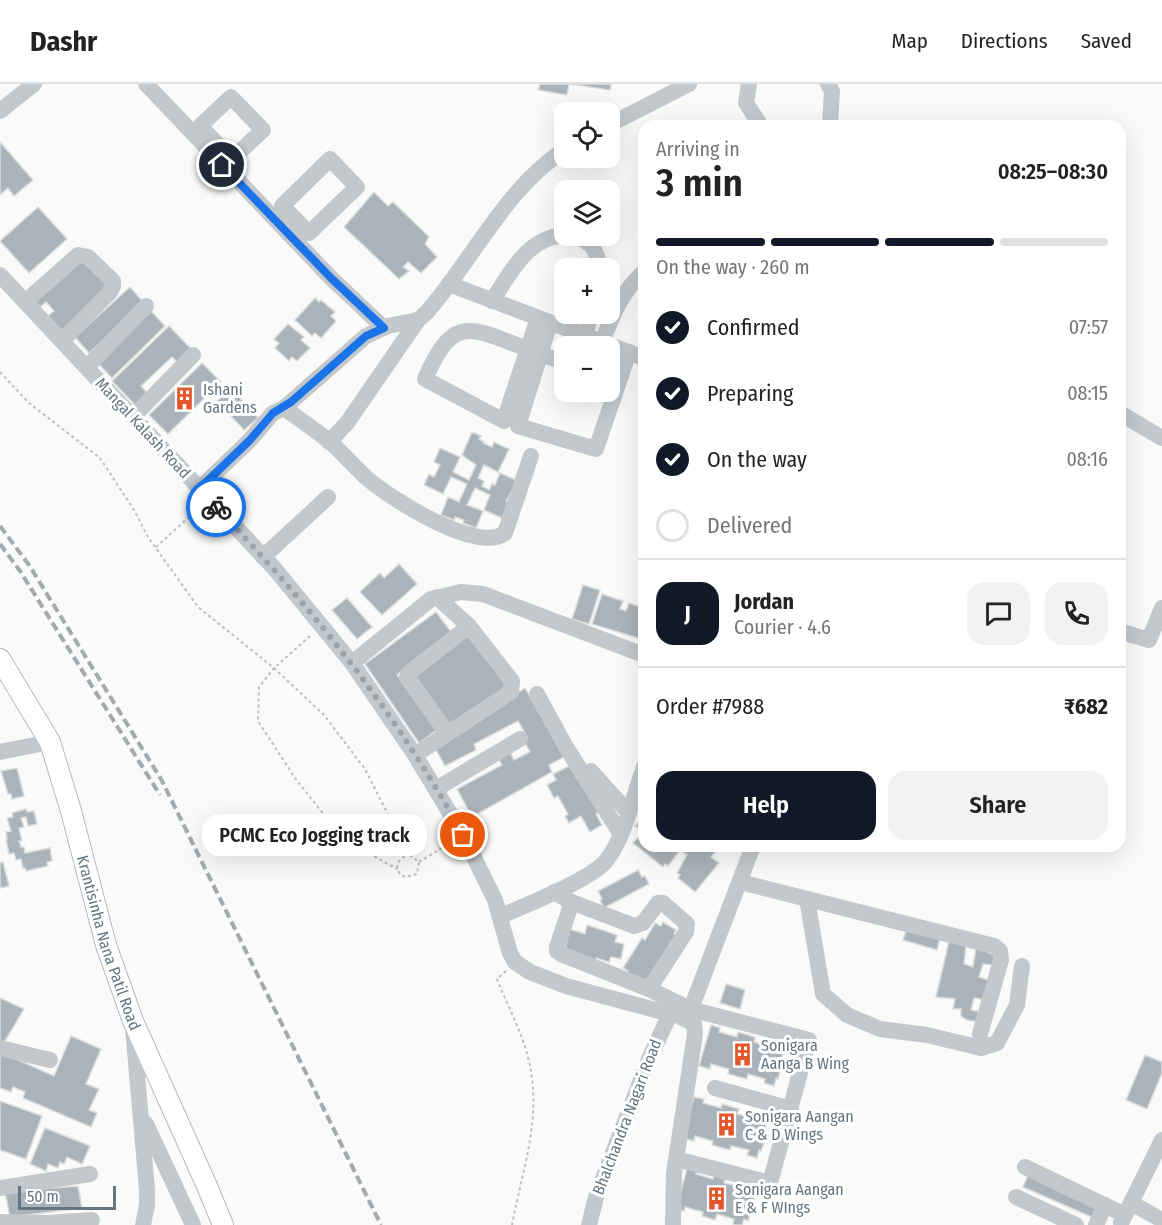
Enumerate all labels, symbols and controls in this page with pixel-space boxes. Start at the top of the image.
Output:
text: Dashr [30,25,97,58]
text: Map [891,28,928,54]
text: Directions [961,28,1048,54]
text: Saved [1081,28,1132,54]
map controls [554,102,620,402]
button: locate [554,102,620,168]
text: Arriving in [656,137,740,161]
pin [196,139,247,190]
icon: home [205,148,238,181]
text: 08:25–08:30 [998,158,1108,185]
text: 3 min [656,160,743,206]
button: layers [554,180,620,246]
text: On the way · 260 m [656,255,810,279]
button: + [554,258,620,324]
icon: check [656,311,689,344]
text: Confirmed [707,314,800,341]
text: 07:57 [1069,315,1108,339]
button: − [554,336,620,402]
street label: Mangal Kalash Road [92,374,194,482]
icon: check [656,377,689,410]
place label: Ishani Gardens [203,380,257,417]
text: Preparing [707,380,793,407]
text: 08:15 [1067,381,1108,405]
building icon: Ishani Gardens [172,385,198,411]
icon: check [656,443,689,476]
text: On the way [707,446,807,473]
text: 08:16 [1066,447,1108,471]
courier [186,477,246,537]
icon: bike [200,491,233,524]
text: Delivered [707,512,792,539]
button: chat [967,582,1030,645]
button: phone [1045,582,1108,645]
text: Jordan [734,588,794,615]
text: J [684,600,691,627]
text: Courier · 4.6 [734,615,831,639]
text: Order #7988 [656,693,764,720]
text: ₹682 [1064,693,1108,720]
button: Help [656,771,876,840]
button: Share [888,771,1108,840]
pin [437,809,488,860]
callout: PCMC Eco Jogging track [202,814,427,856]
icon: bag [446,818,479,851]
text: PCMC Eco Jogging track [219,823,410,847]
street label: Krantisinha Nana Patil Road [73,853,145,1033]
place label: Sonigara Aanga B Wing [761,1036,849,1073]
street label: Bhalchandra Nagari Road [589,1037,665,1197]
building icon: Sonigara Aanga B Wing [730,1041,756,1067]
place label: Sonigara Aangan C & D Wings [745,1107,854,1144]
building icon: Sonigara Aangan C & D Wings [714,1112,740,1138]
place label: Sonigara Aangan E & F WIngs [735,1180,844,1217]
scale bar [18,1183,116,1210]
building icon: Sonigara Aangan E & F WIngs [704,1185,730,1211]
text: 50 m [27,1187,59,1206]

